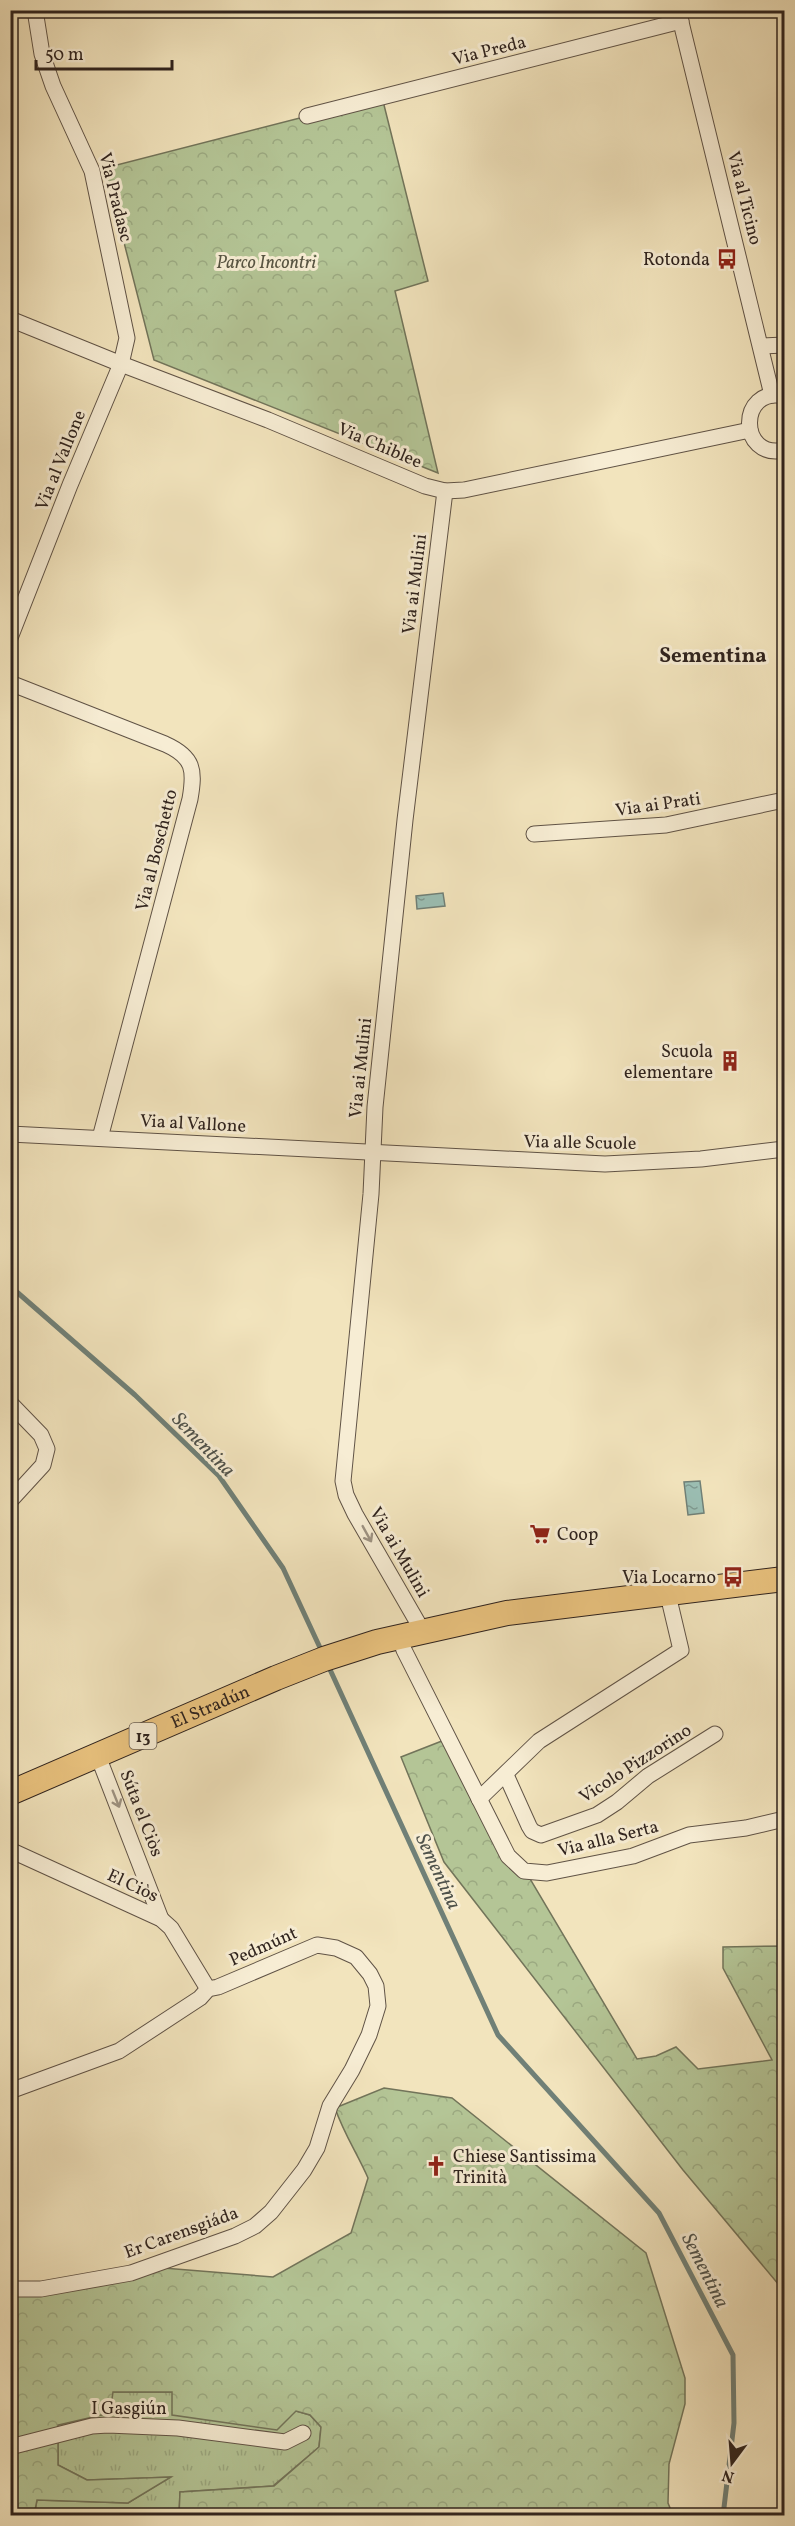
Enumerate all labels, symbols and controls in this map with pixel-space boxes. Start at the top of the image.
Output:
street label: Via Preda [450,30,529,73]
scale bar [36,33,172,71]
text: 50 m [45,43,84,68]
street label: Via al Ticino [720,149,767,248]
street label: Via Pradasc [91,150,138,245]
bus stop icon: Rotonda [715,247,739,271]
place label: Rotonda [643,248,710,273]
park label: Parco Incontri [216,251,316,276]
street label: Via al Vallone [30,407,93,514]
street label: Via Chiblee [333,417,425,475]
street label: Via ai Mulini [397,533,434,636]
district label: Sementina [659,642,767,671]
street label: Via al Boschetto [130,787,185,914]
street label: Via ai Prati [614,787,702,824]
street label: Via ai Mulini [344,1017,379,1120]
place label: Scuola elementare [624,1040,713,1086]
building icon: Scuola elementare [718,1049,742,1073]
street label: Via al Vallone [139,1109,247,1140]
street label: Via alle Scuole [523,1130,637,1157]
water label: Sementina [164,1407,241,1484]
street label: Via ai Mulini [363,1503,435,1603]
supermarket icon: Coop [528,1522,552,1546]
place label: Coop [557,1523,598,1548]
one-way arrow [361,1525,373,1542]
bus stop icon: Via Locarno [721,1565,745,1589]
place label: Via Locarno [622,1566,716,1591]
street label: El Stradún [167,1680,254,1736]
street label: Vicolo Pizzorino [575,1718,697,1810]
road number: 13 [130,1723,156,1749]
street label: Súta el Ciòs [113,1767,169,1860]
one-way arrow [111,1789,122,1808]
street label: Via alla Serta [555,1815,661,1864]
water label: Sementina [407,1829,467,1914]
street label: El Ciòs [102,1864,162,1909]
street label: Pedmúnt [226,1921,302,1973]
place label: Chiese Santissima Trinità [453,2145,596,2191]
church icon: Chiese Santissima Trinità [424,2154,448,2178]
street label: Er Carensgiáda [121,2201,242,2266]
water label: Sementina [673,2229,735,2313]
street label: I Gasgiún [91,2397,167,2422]
north arrow [702,2433,762,2493]
text: N [719,2463,737,2488]

